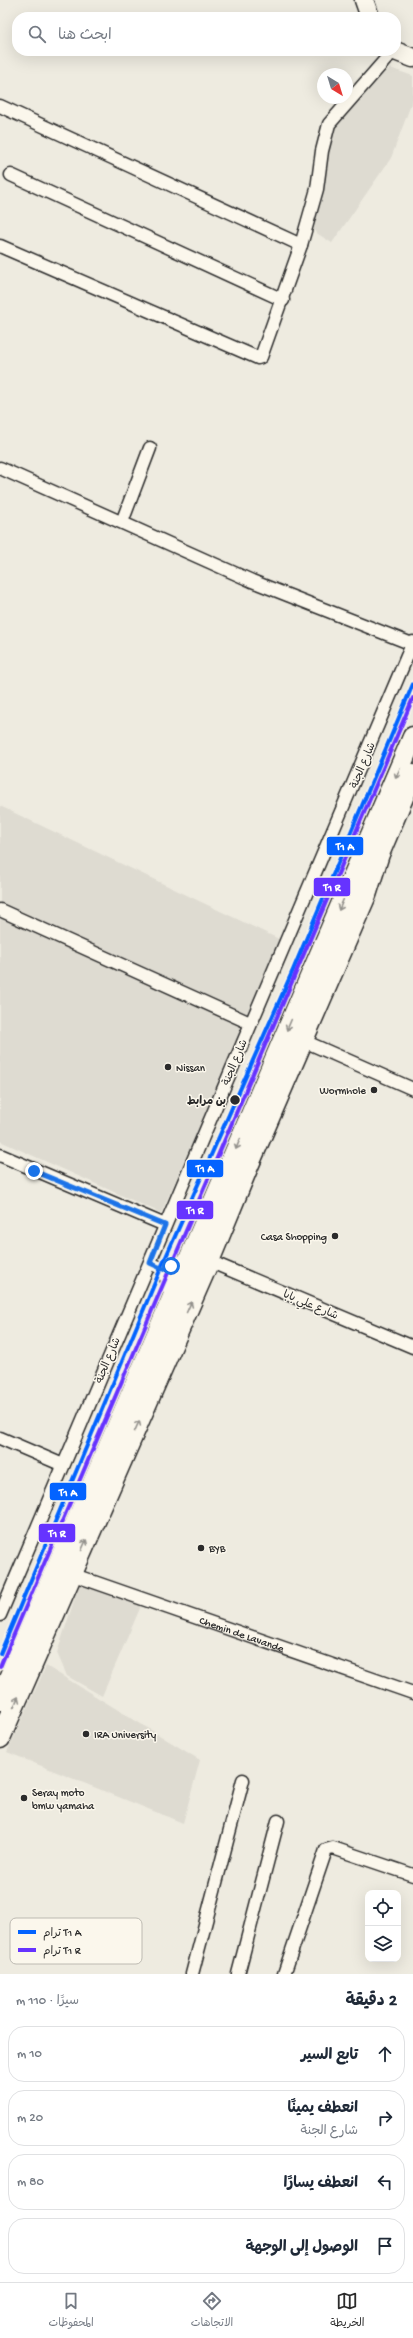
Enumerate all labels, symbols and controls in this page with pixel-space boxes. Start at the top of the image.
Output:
search box [12,12,401,56]
icon: search [26,23,48,45]
text: ابحث هنا [58,27,112,45]
north arrow [317,68,353,104]
street label: شارع الجنة [348,741,380,791]
one-way arrow [393,767,401,779]
line badge: T1 A [326,836,364,856]
text: T1 A [335,842,355,854]
line badge: T1 R [313,877,351,897]
text: T1 R [322,883,342,895]
one-way arrow [336,899,344,911]
one-way arrow [285,1018,292,1030]
street label: شارع الجنة [220,1038,252,1088]
marker: Nissan [163,1062,173,1072]
place label: Nissan [176,1063,206,1075]
marker: Wormhole [369,1085,379,1095]
place label: Wormhole [320,1086,366,1098]
marker: بن مرابط [228,1093,242,1107]
place label: بن مرابط [187,1095,226,1108]
one-way arrow [234,1138,241,1150]
line badge: T1 A [186,1159,224,1178]
route end [25,1162,43,1180]
text: T1 A [195,1164,215,1176]
line badge: T1 R [176,1200,214,1220]
text: T1 R [185,1206,205,1218]
marker: Casa Shopping [330,1231,340,1241]
place label: Casa Shopping [261,1232,327,1244]
route start [162,1257,180,1275]
street label: شارع علي بابا [280,1288,340,1326]
one-way arrow [186,1301,193,1313]
street label: شارع الجنة [93,1336,125,1386]
one-way arrow [134,1420,141,1432]
line badge: T1 A [49,1482,87,1501]
text: T1 A [58,1488,78,1500]
line badge: T1 R [38,1523,76,1543]
text: T1 R [47,1529,67,1541]
one-way arrow [81,1539,88,1551]
marker: BYB [196,1543,206,1553]
place label: BYB [208,1544,226,1556]
street label: Chemin de Lavande [197,1615,286,1656]
one-way arrow [13,1697,20,1709]
marker: IRA University [81,1729,91,1739]
place label: IRA University [94,1730,157,1742]
place label: Seray moto bmw yamaha [32,1788,95,1813]
marker: Seray moto bmw yamaha [19,1793,29,1803]
map controls [365,1890,401,1962]
button: locate [365,1890,401,1926]
legend [10,1918,142,1964]
button: layers [365,1926,401,1962]
text: ترام T1 A [43,1927,82,1941]
text: ترام T1 R [43,1945,82,1959]
text: 2 دقيقة [345,1992,397,2012]
text: سيرًا · 110 m [16,1994,79,2009]
icon: ahead [374,2043,396,2065]
text: 10 m [17,2047,42,2062]
text: تابع السير [301,2047,358,2065]
text: انعطف يمينًا [287,2100,358,2118]
icon: right [374,2107,396,2129]
text: 20 m [17,2111,43,2126]
text: شارع الجنة [301,2124,358,2139]
icon: left [374,2171,396,2193]
text: 80 m [17,2175,44,2190]
text: انعطف يسارًا [284,2175,358,2193]
icon: arrive [374,2235,396,2257]
text: الوصول إلى الوجهة [245,2239,358,2257]
tab: المحفوظات [49,2290,94,2332]
tab: الاتجاهات [191,2290,233,2332]
tab: الخريطة [330,2290,365,2332]

